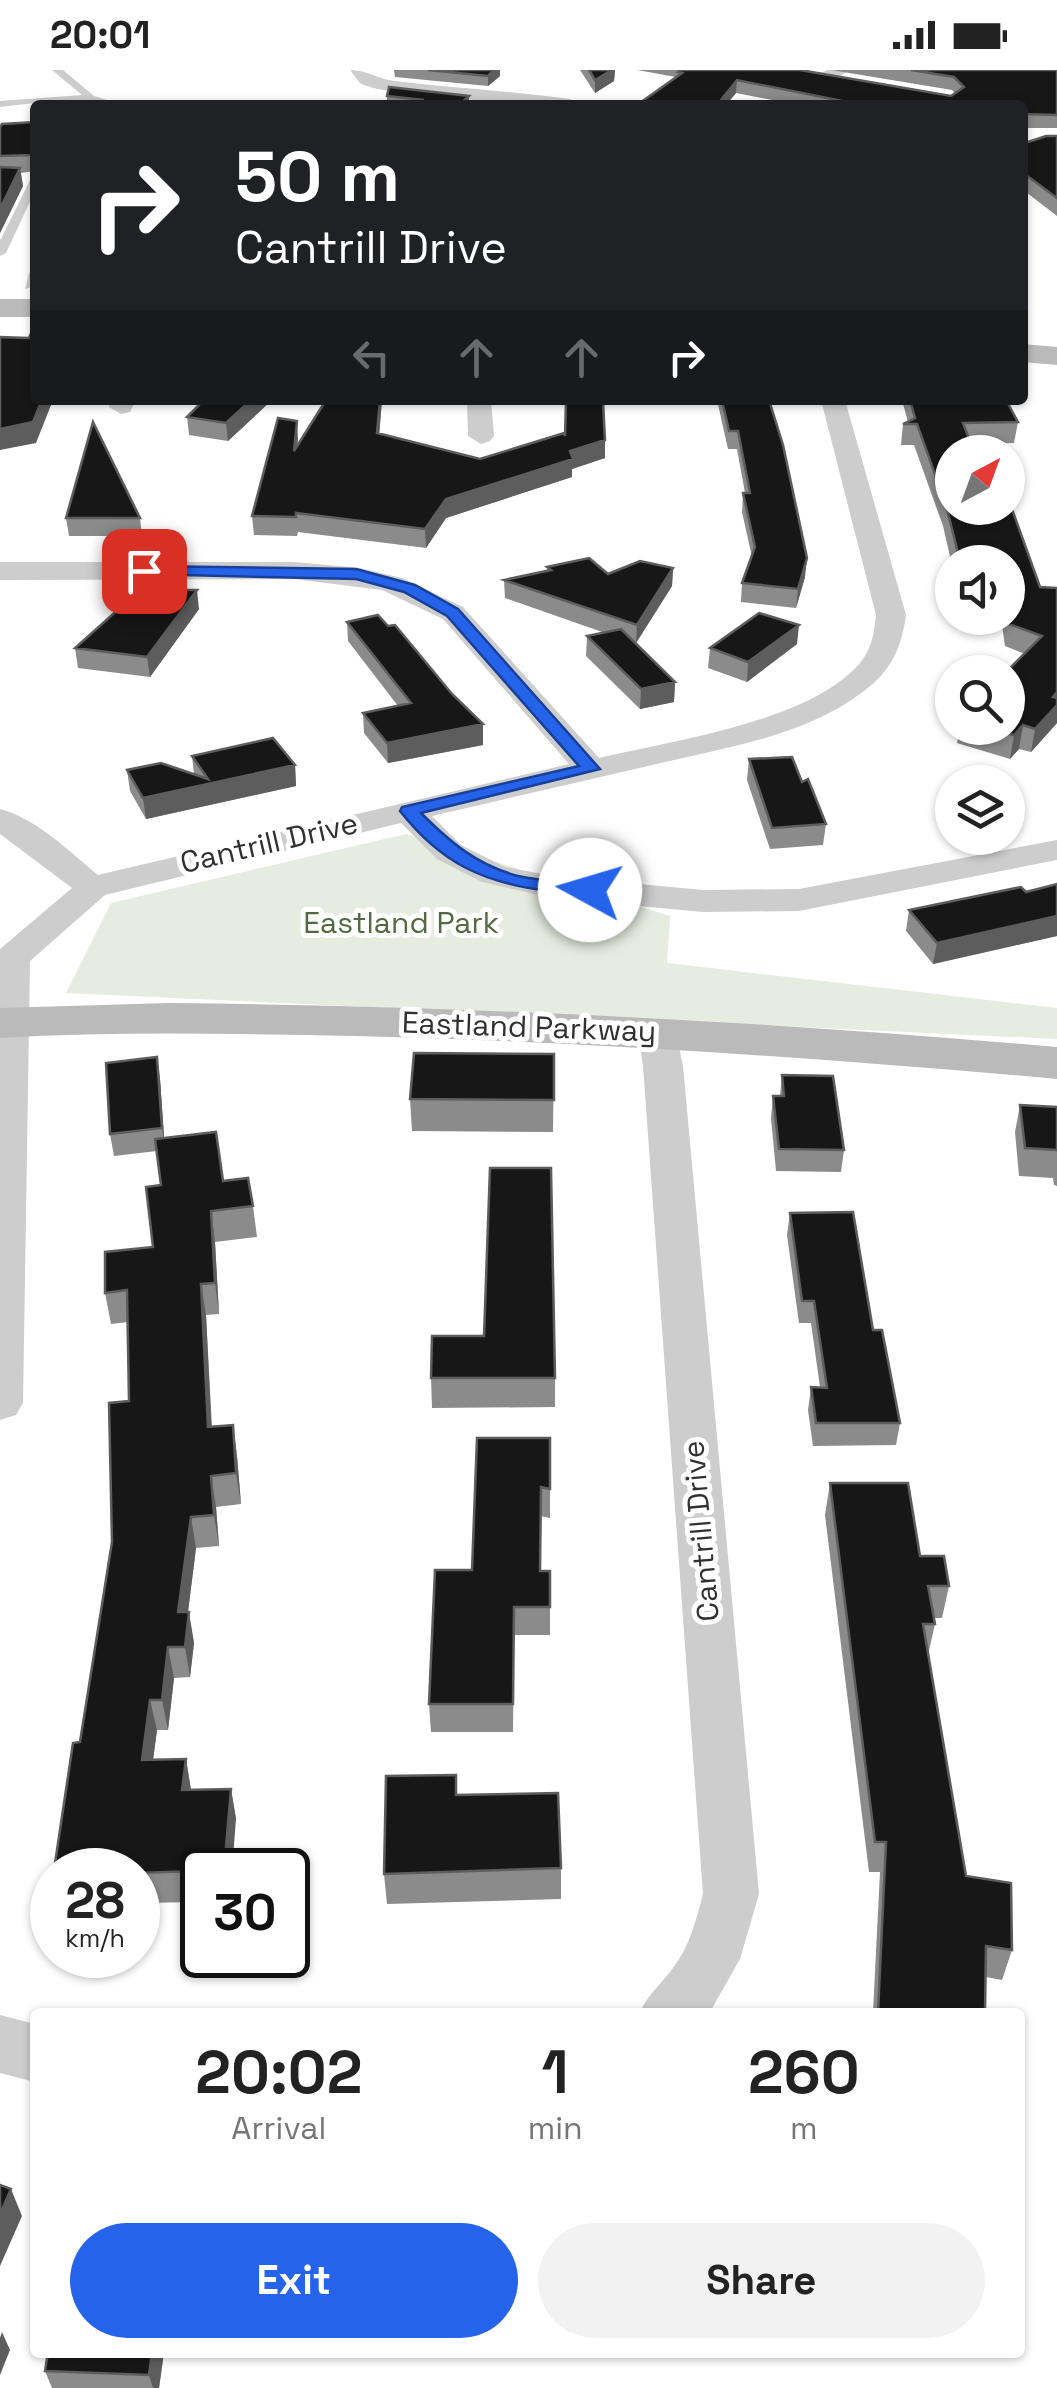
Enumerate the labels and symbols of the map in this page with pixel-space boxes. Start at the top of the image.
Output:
north arrow [935,435,1025,525]
pin [102,529,187,614]
street label: Cantrill Drive [176,803,362,882]
position arrow [538,838,642,942]
park label: Eastland Park [303,903,499,942]
street label: Eastland Parkway [401,1003,657,1050]
street label: Cantrill Drive [673,1439,728,1623]
speed limit sign: 30 [180,1848,310,1978]

